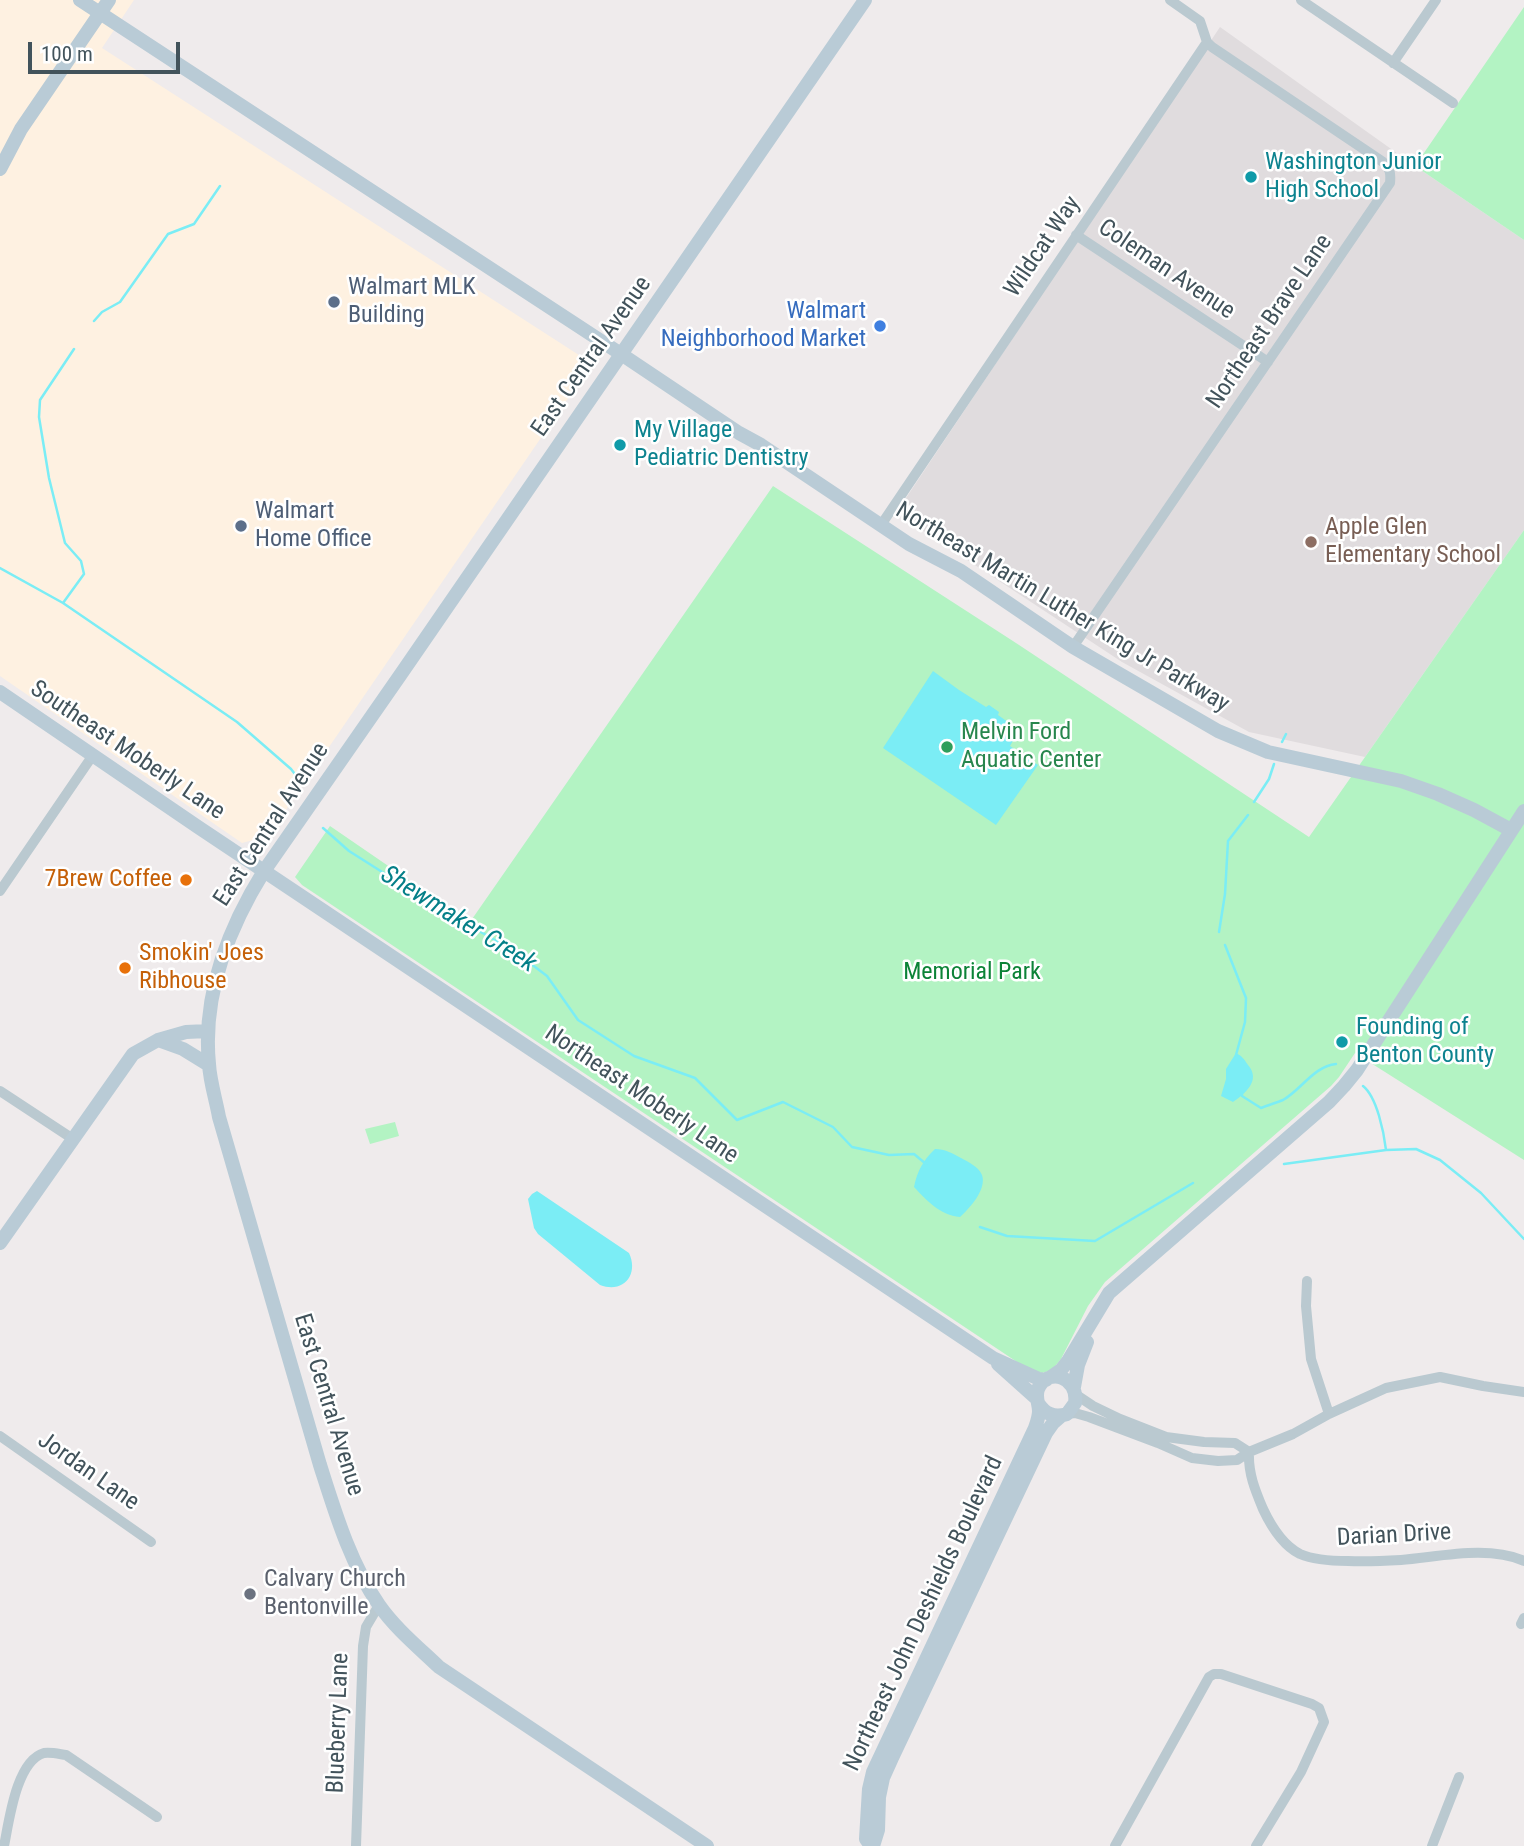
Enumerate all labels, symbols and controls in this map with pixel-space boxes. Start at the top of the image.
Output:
scale bar [32,28,184,72]
text: 100 m [41,42,93,66]
place label: Washington Junior High School [1265,149,1442,205]
marker: Washington Junior High School [1243,169,1259,185]
street label: Wildcat Way [999,191,1087,303]
street label: Coleman Avenue [1092,214,1240,326]
street label: Northeast Brave Lane [1201,229,1339,415]
street label: East Central Avenue [526,271,658,443]
place label: Walmart MLK Building [348,274,476,330]
marker: Walmart MLK Building [326,294,342,310]
place label: Walmart Neighborhood Market [661,298,866,354]
marker: Walmart Neighborhood Market [872,318,888,334]
place label: My Village Pediatric Dentistry [634,417,809,473]
marker: My Village Pediatric Dentistry [612,437,628,453]
street label: Northeast Martin Luther King Jr Parkway [890,497,1234,719]
place label: Walmart Home Office [255,498,371,554]
place label: Apple Glen Elementary School [1325,514,1501,570]
marker: Walmart Home Office [233,518,249,534]
marker: Apple Glen Elementary School [1303,534,1319,550]
street label: Southeast Moberly Lane [24,675,230,827]
place label: Melvin Ford Aquatic Center [961,719,1101,775]
street label: East Central Avenue [208,738,336,912]
marker: Melvin Ford Aquatic Center [939,739,955,755]
water label: Shewmaker Creek [374,860,542,980]
place label: 7Brew Coffee [45,866,172,894]
marker: 7Brew Coffee [178,872,194,888]
place label: Smokin' Joes Ribhouse [139,940,264,996]
park label: Memorial Park [903,959,1041,987]
marker: Smokin' Joes Ribhouse [117,960,133,976]
place label: Founding of Benton County [1356,1014,1494,1070]
street label: Northeast Moberly Lane [539,1020,743,1170]
marker: Founding of Benton County [1334,1034,1350,1050]
street label: East Central Avenue [287,1310,369,1500]
street label: Jordan Lane [32,1427,144,1517]
street label: Northeast John Deshields Boulevard [838,1452,1010,1776]
street label: Darian Drive [1336,1519,1452,1553]
place label: Calvary Church Bentonville [264,1566,406,1622]
marker: Calvary Church Bentonville [242,1586,258,1602]
street label: Blueberry Lane [322,1652,356,1794]

